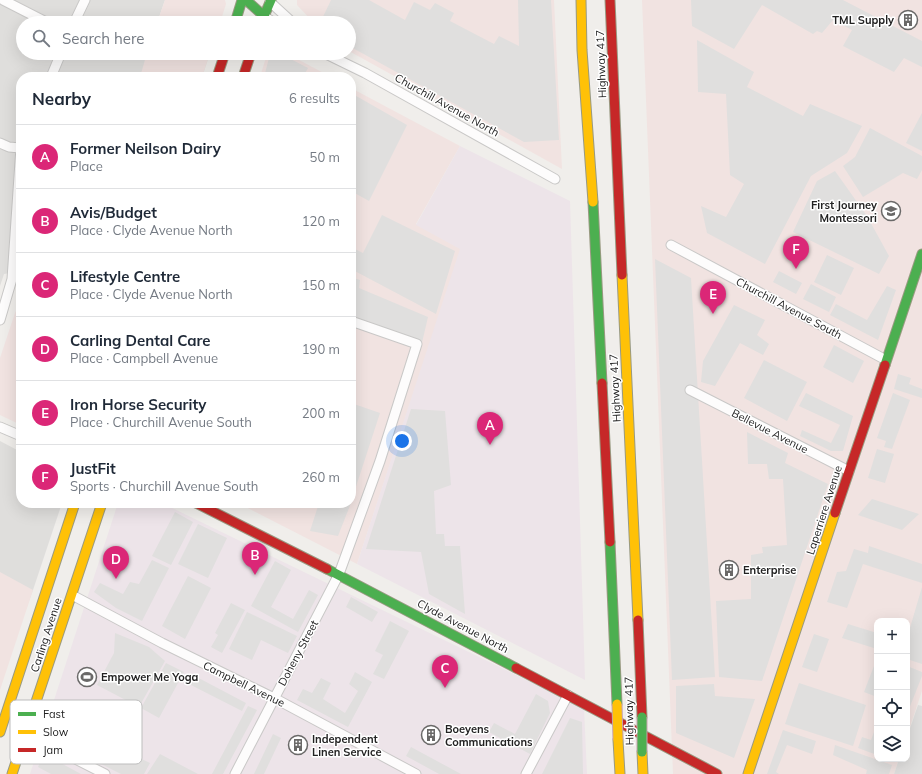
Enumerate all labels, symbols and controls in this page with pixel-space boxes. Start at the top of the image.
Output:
building icon: TML Supply [897,9,919,31]
place label: TML Supply [832,13,894,27]
search box [16,16,356,60]
icon: search [30,27,52,49]
text: Search here [62,29,144,48]
street label: Highway 417 [593,29,609,99]
street label: Churchill Avenue North [392,70,502,140]
text: Nearby [32,88,91,109]
text: 6 results [289,90,340,106]
text: Former Neilson Dairy [70,139,221,158]
text: A [40,149,50,165]
text: 50 m [310,149,340,165]
text: Place [70,158,103,174]
place label: First Journey Montessori [811,198,877,225]
school or university icon: First Journey Montessori [880,200,902,222]
text: Avis/Budget [70,203,157,222]
text: B [41,213,49,229]
text: 120 m [302,213,340,229]
text: Place · Clyde Avenue North [70,222,233,238]
pin: F [783,236,809,269]
text: Lifestyle Centre [70,267,180,286]
street label: Churchill Avenue South [734,274,844,342]
text: C [41,277,49,293]
text: 150 m [302,277,340,293]
pin: E [700,281,726,314]
text: Place · Clyde Avenue North [70,286,233,302]
text: Carling Dental Care [70,331,211,350]
text: D [40,341,50,357]
text: 190 m [302,341,340,357]
text: Place · Campbell Avenue [70,350,218,366]
street label: Highway 417 [606,353,624,423]
text: Iron Horse Security [70,395,206,414]
text: E [41,405,49,421]
text: 200 m [302,405,340,421]
street label: Bellevue Avenue [729,406,811,456]
pin: A [477,412,503,445]
text: Place · Churchill Avenue South [70,414,252,430]
your location [392,431,412,451]
text: JustFit [70,459,116,478]
street label: Laperriere Avenue [803,464,845,556]
text: F [41,469,49,485]
text: 260 m [302,469,340,485]
text: Sports · Churchill Avenue South [70,478,258,494]
pin: B [242,542,268,575]
pin: D [103,546,129,579]
building icon: Enterprise [718,559,740,581]
place label: Enterprise [743,563,796,577]
street label: Carling Avenue [27,596,65,674]
street label: Clyde Avenue North [415,596,511,656]
street label: Doheny Street [275,618,321,688]
map controls [874,618,910,762]
button: + [874,618,910,654]
button: − [874,654,910,690]
pin: C [432,655,458,688]
street label: Campbell Avenue [201,658,287,710]
sports icon: Empower Me Yoga [76,666,98,688]
place label: Empower Me Yoga [101,670,199,684]
street label: Highway 417 [621,677,637,745]
button: locate [874,690,910,726]
legend [10,700,142,764]
text: Fast [43,707,65,721]
place label: Boeyens Communications [445,722,533,749]
building icon: Boeyens Communications [420,724,442,746]
text: Slow [43,725,69,739]
button: layers [874,726,910,762]
place label: Independent Linen Service [312,732,381,759]
building icon: Independent Linen Service [287,734,309,756]
text: Jam [43,743,63,757]

